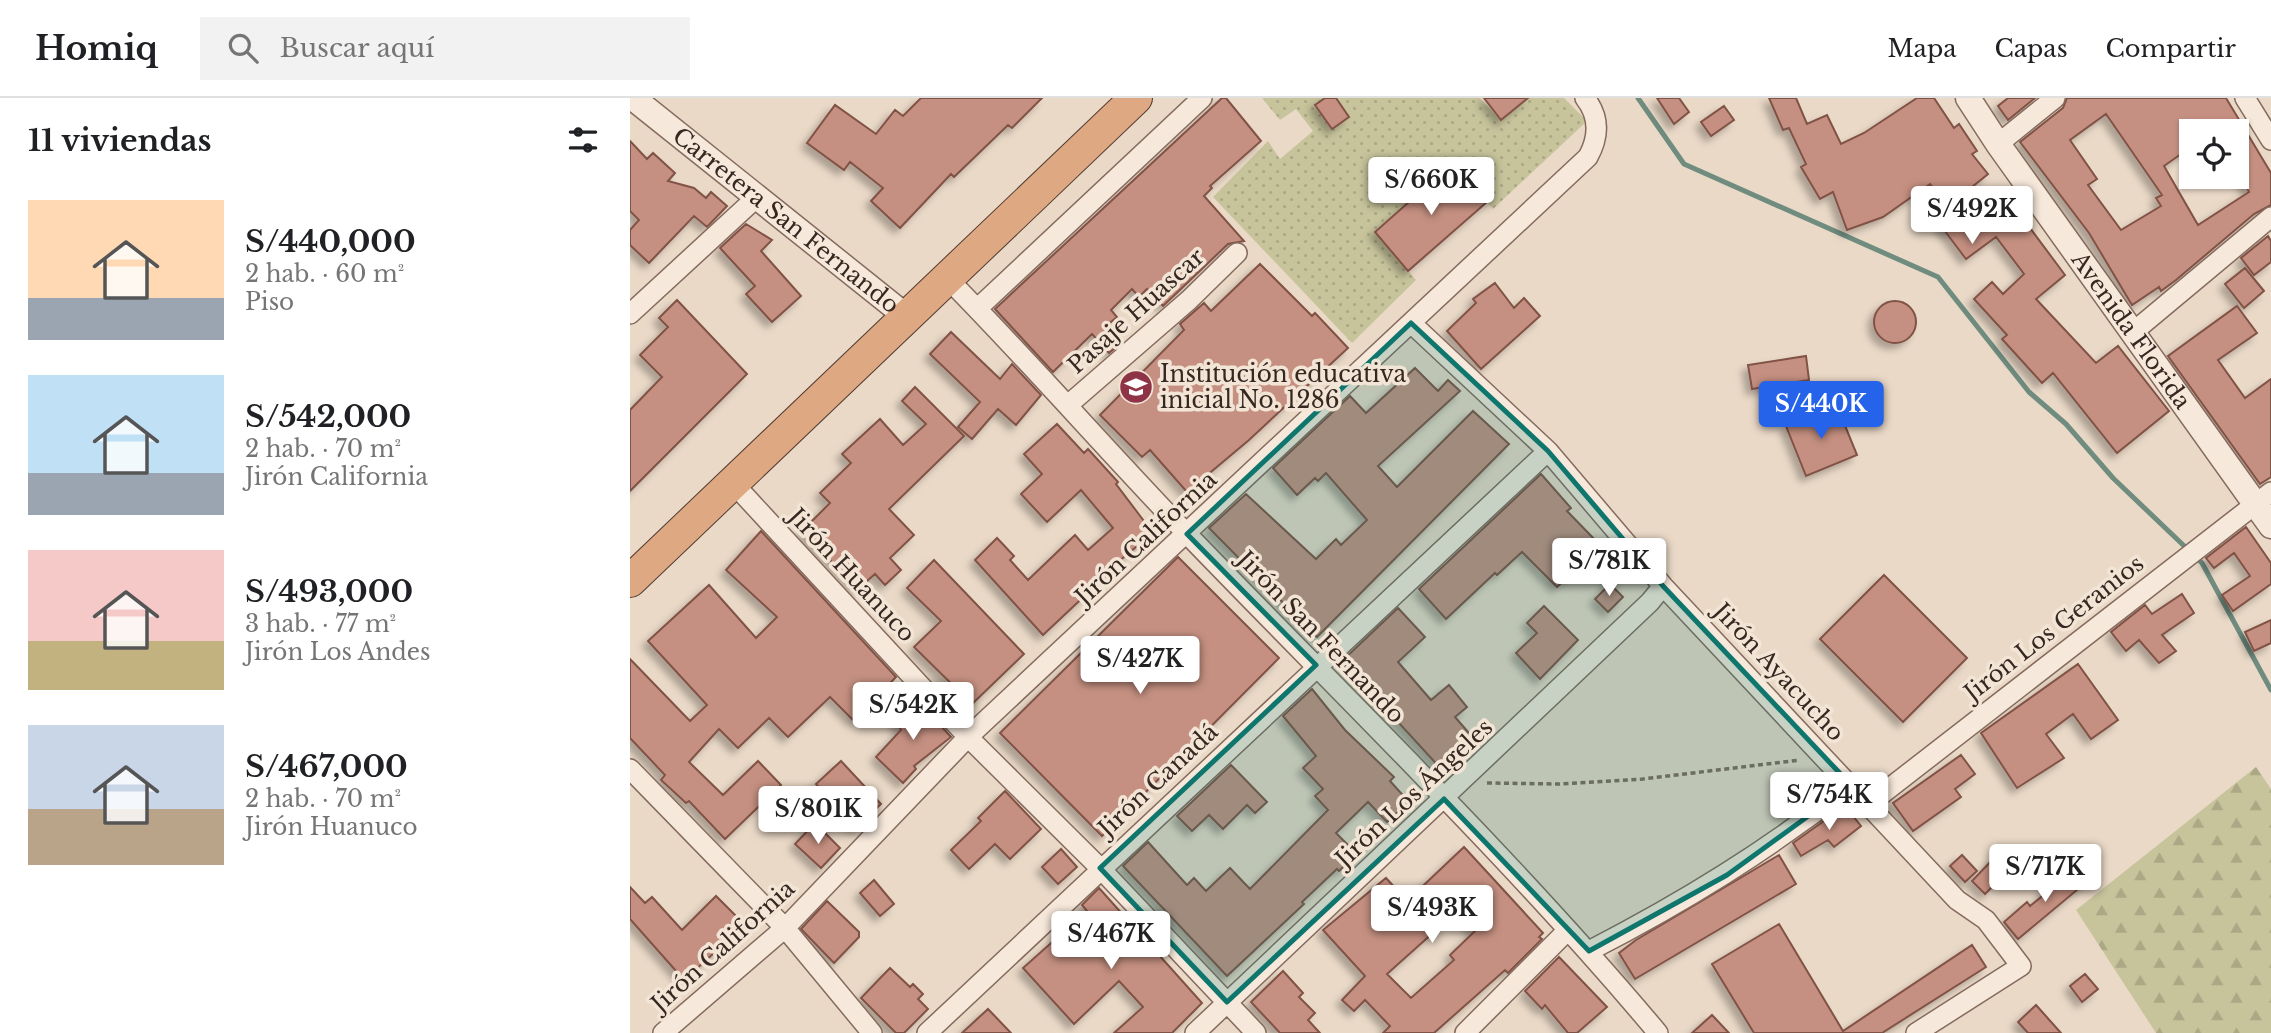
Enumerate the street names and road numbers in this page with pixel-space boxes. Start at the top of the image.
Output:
street label: Carretera San Fernando [667,121,905,319]
street label: Pasaje Huascar [1062,242,1210,380]
street label: Avenida Florida [2065,246,2197,415]
street label: Jirón California [1067,465,1223,613]
street label: Jirón Huanuco [781,500,921,648]
street label: Jirón San Fernando [1229,543,1410,729]
street label: Jirón Los Geranios [1956,549,2149,709]
street label: Jirón Ayacucho [1706,595,1850,747]
street label: Jirón Los Ángeles [1327,712,1498,875]
street label: Jirón Canadá [1090,717,1224,844]
street label: Jirón California [643,874,801,1020]

